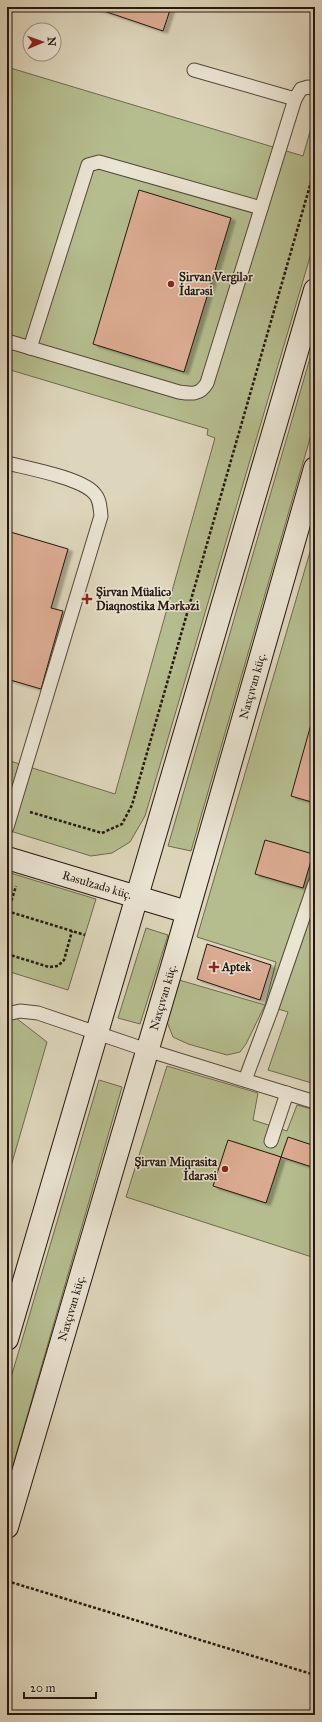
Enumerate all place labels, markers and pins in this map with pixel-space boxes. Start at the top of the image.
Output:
place label: Şirvan Vergilər İdarəsi [179,270,253,298]
marker: Şirvan Vergilər İdarəsi [166,279,176,289]
place label: Şirvan Müalicə Diaqnostika Mərkəzi [96,585,200,614]
marker: Şirvan Müalicə Diaqnostika Mərkəzi [81,593,93,605]
place label: Aptek [221,960,251,975]
marker: Aptek [209,962,219,972]
place label: Şirvan Miqrasita İdarəsi [134,1155,218,1183]
marker: Şirvan Miqrasita İdarəsi [220,1164,230,1174]

